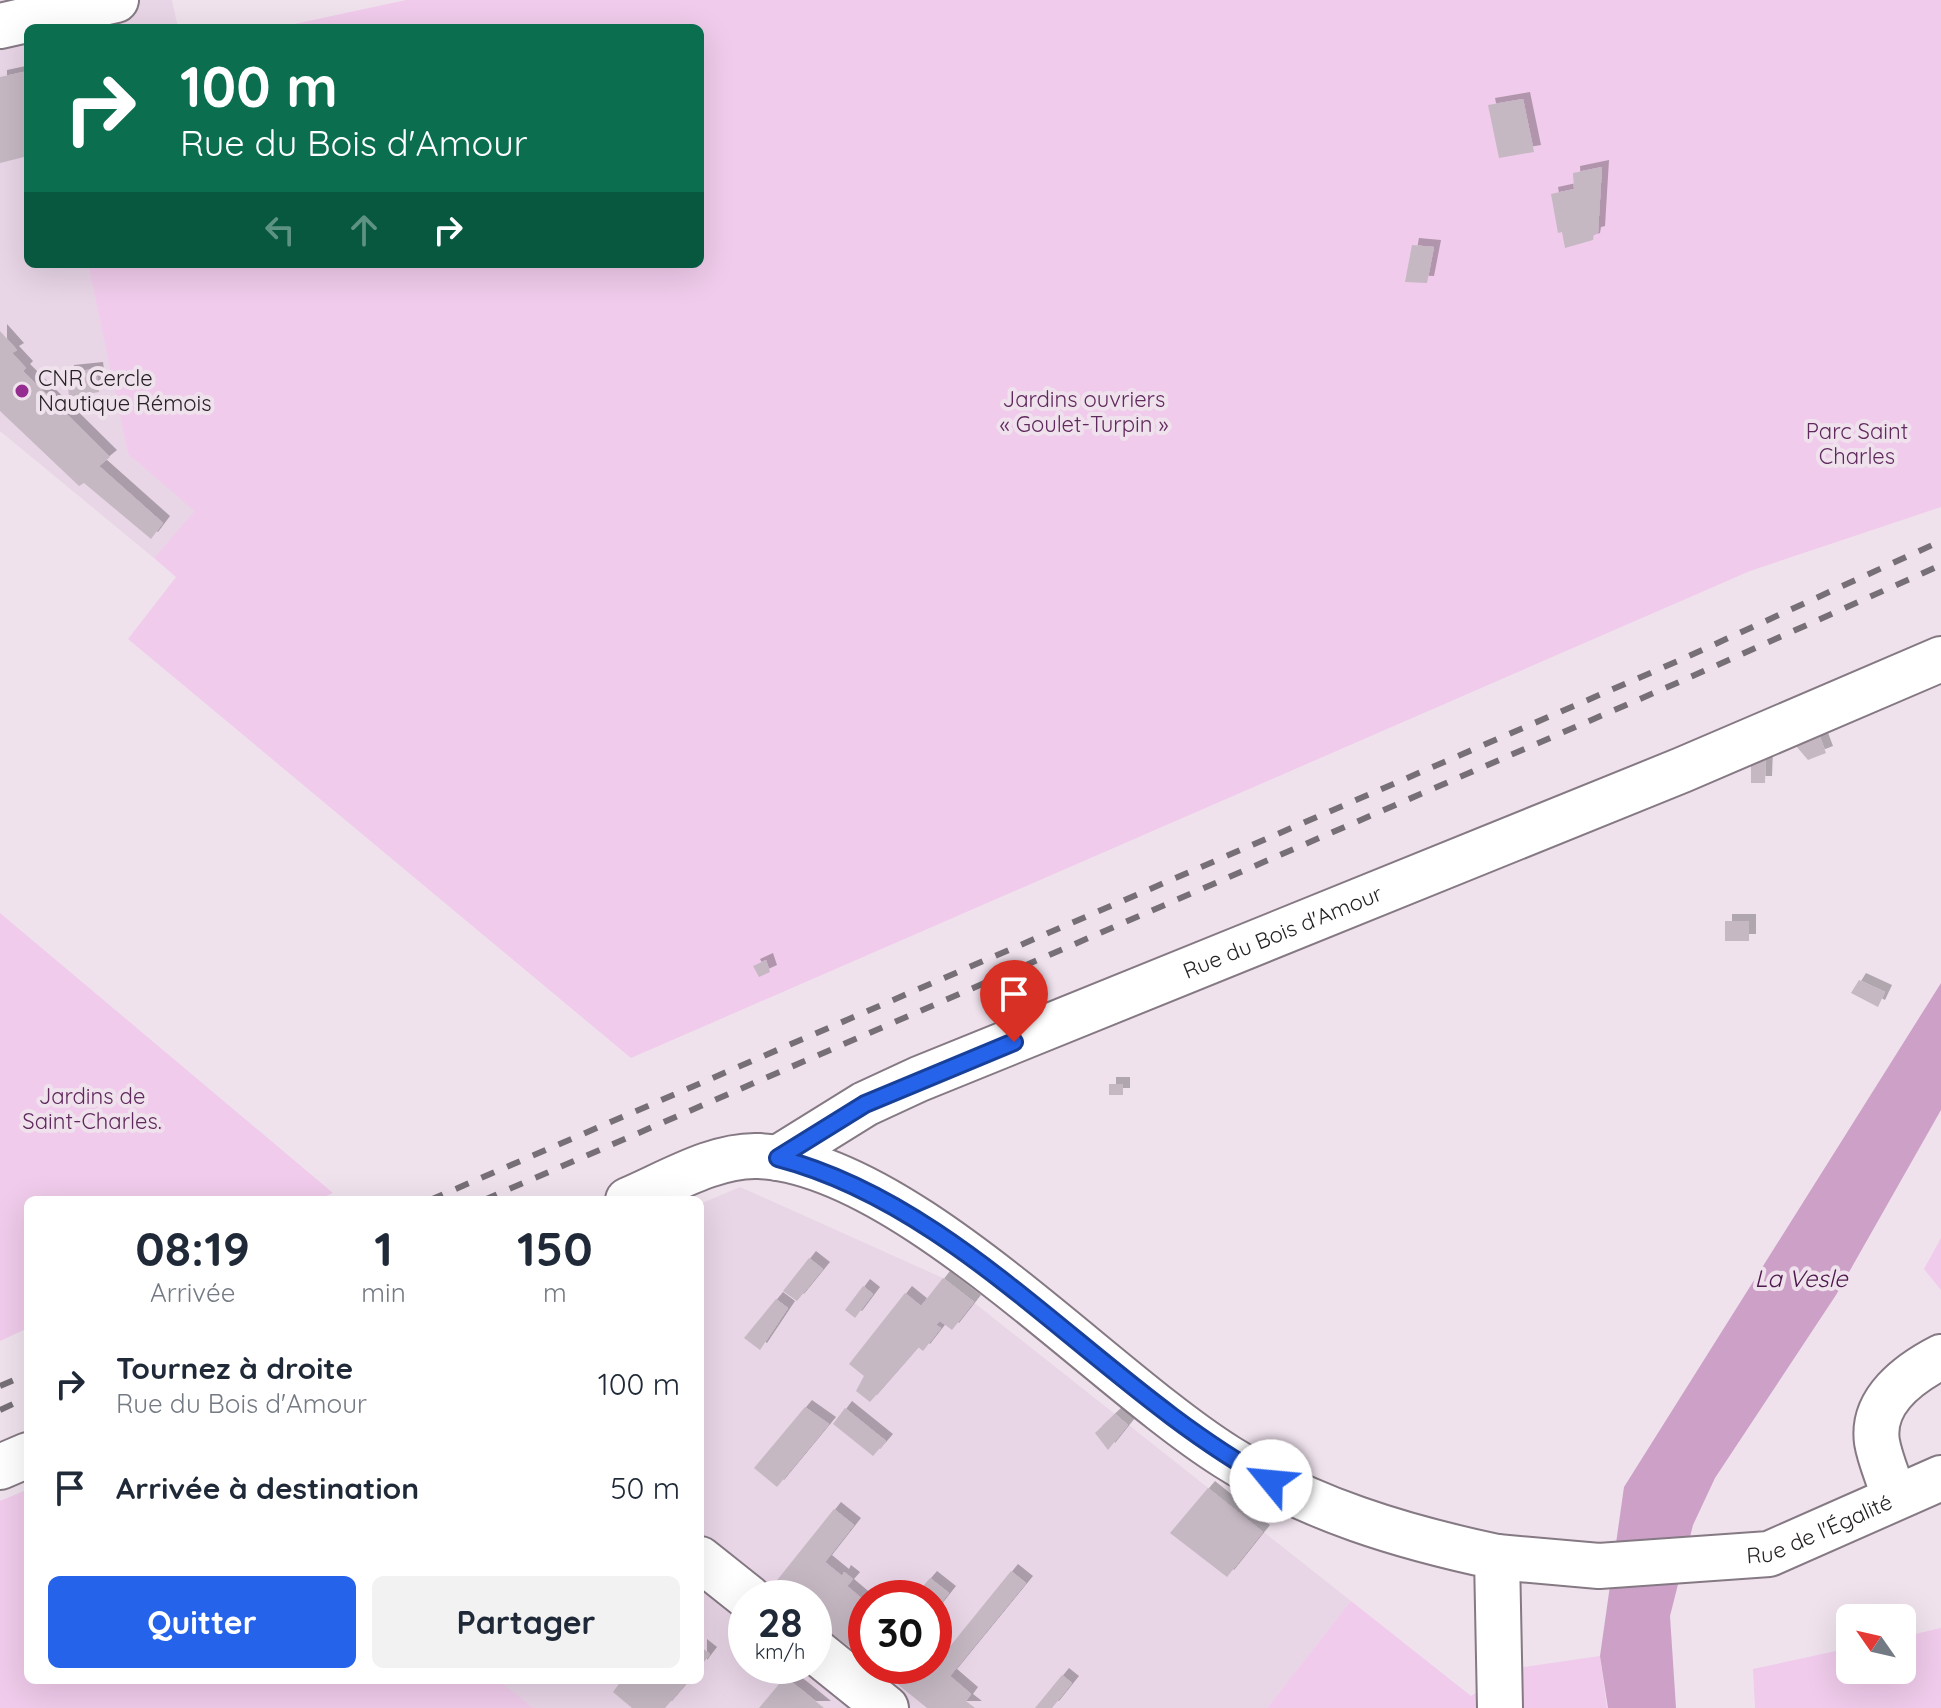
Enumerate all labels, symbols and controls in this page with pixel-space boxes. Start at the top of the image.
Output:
text: 100 m [180,51,338,121]
icon: right [48,56,152,160]
text: Rue du Bois d'Amour [180,120,528,165]
icon: left [258,208,302,252]
icon: ahead [342,208,386,252]
icon: right [426,208,470,252]
place label: CNR Cercle Nautique Rémois [38,364,212,417]
marker: CNR Cercle Nautique Rémois [13,382,31,400]
park label: Jardins ouvriers « Goulet-Turpin » [1000,385,1168,438]
park label: Parc Saint Charles [1806,417,1908,470]
street label: Rue du Bois d'Amour [1179,879,1387,985]
pin [980,960,1048,1042]
icon: arrive [992,972,1036,1016]
park label: Jardins de Saint-Charles. [22,1082,162,1135]
text: 08:19 [135,1218,250,1278]
text: 1 [374,1218,393,1278]
text: 150 [517,1218,593,1278]
water label: La Vesle [1755,1263,1849,1293]
text: Arrivée [150,1276,235,1309]
text: min [361,1276,406,1309]
text: m [543,1276,567,1309]
text: Tournez à droite [116,1349,353,1387]
icon: right [48,1362,92,1406]
text: 100 m [598,1365,680,1403]
text: Rue du Bois d'Amour [116,1387,367,1420]
position arrow [1229,1439,1313,1523]
icon: arrive [48,1466,92,1510]
text: Arrivée à destination [116,1469,419,1507]
text: 50 m [610,1469,680,1507]
street label: Rue de l'Égalité [1745,1487,1896,1570]
button: Quitter [48,1576,356,1668]
button: Partager [372,1576,680,1668]
speed limit sign: 30 [848,1580,952,1684]
text: 28 [758,1597,802,1647]
north arrow [1836,1604,1916,1684]
map controls [1836,1604,1916,1684]
text: km/h [755,1639,805,1664]

